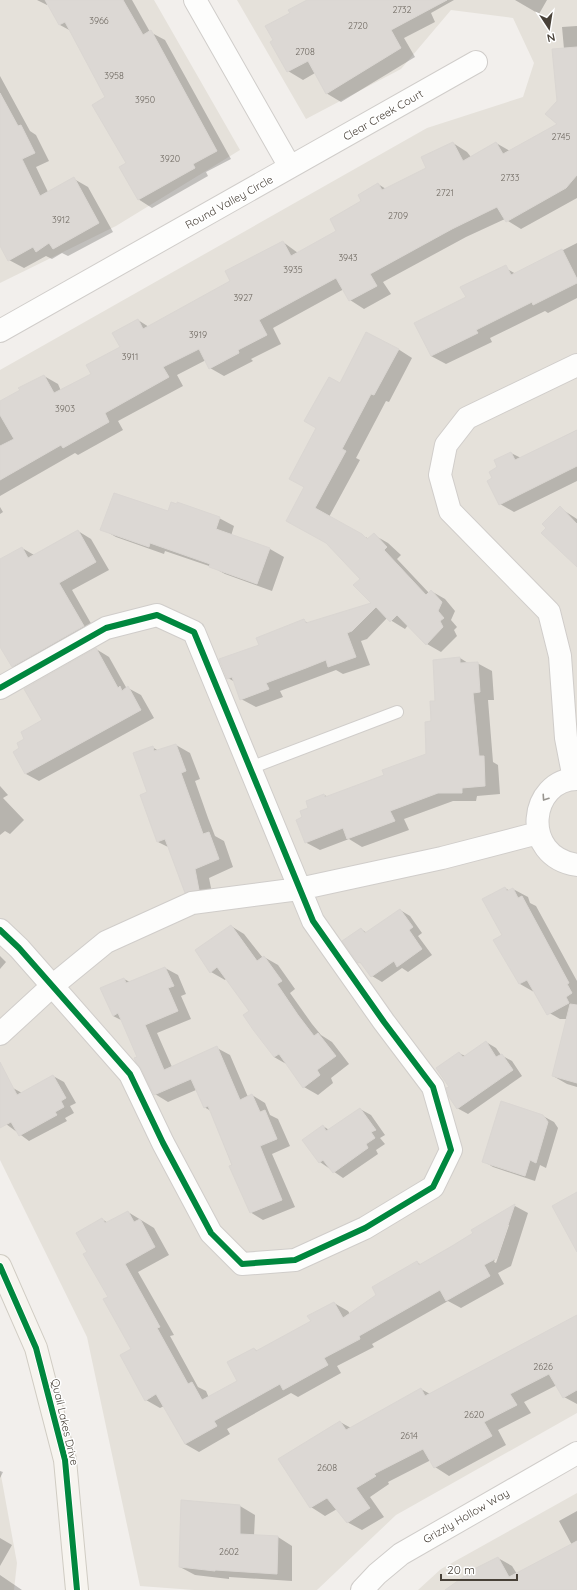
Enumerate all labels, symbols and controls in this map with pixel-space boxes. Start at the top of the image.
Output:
house number: 2732 [392,4,412,15]
north arrow [529,8,569,48]
house number: 3966 [89,15,109,26]
house number: 2720 [348,20,368,31]
text: N [546,30,556,45]
house number: 2708 [295,46,315,57]
house number: 3958 [104,70,124,81]
street label: Clear Creek Court [340,86,426,144]
house number: 3950 [135,94,155,105]
house number: 2745 [552,131,570,142]
house number: 3920 [160,153,180,164]
street label: Round Valley Circle [183,172,275,232]
house number: 2733 [501,172,520,183]
house number: 2721 [436,187,454,198]
house number: 2709 [388,210,408,221]
house number: 3912 [52,214,70,225]
house number: 3943 [338,252,358,263]
house number: 3935 [283,264,303,275]
house number: 3927 [233,292,253,303]
house number: 3919 [189,329,207,340]
house number: 3911 [122,351,138,362]
house number: 3903 [55,403,75,414]
one-way arrow [542,794,550,801]
house number: 2626 [533,1361,553,1372]
street label: Quail Lakes Drive [48,1377,82,1467]
house number: 2620 [464,1409,484,1420]
house number: 2614 [400,1430,418,1441]
house number: 2608 [317,1462,337,1473]
street label: Grizzly Hollow Way [420,1486,512,1546]
house number: 2602 [219,1546,239,1557]
scale bar [441,1556,517,1582]
text: 20 m [447,1562,475,1577]

